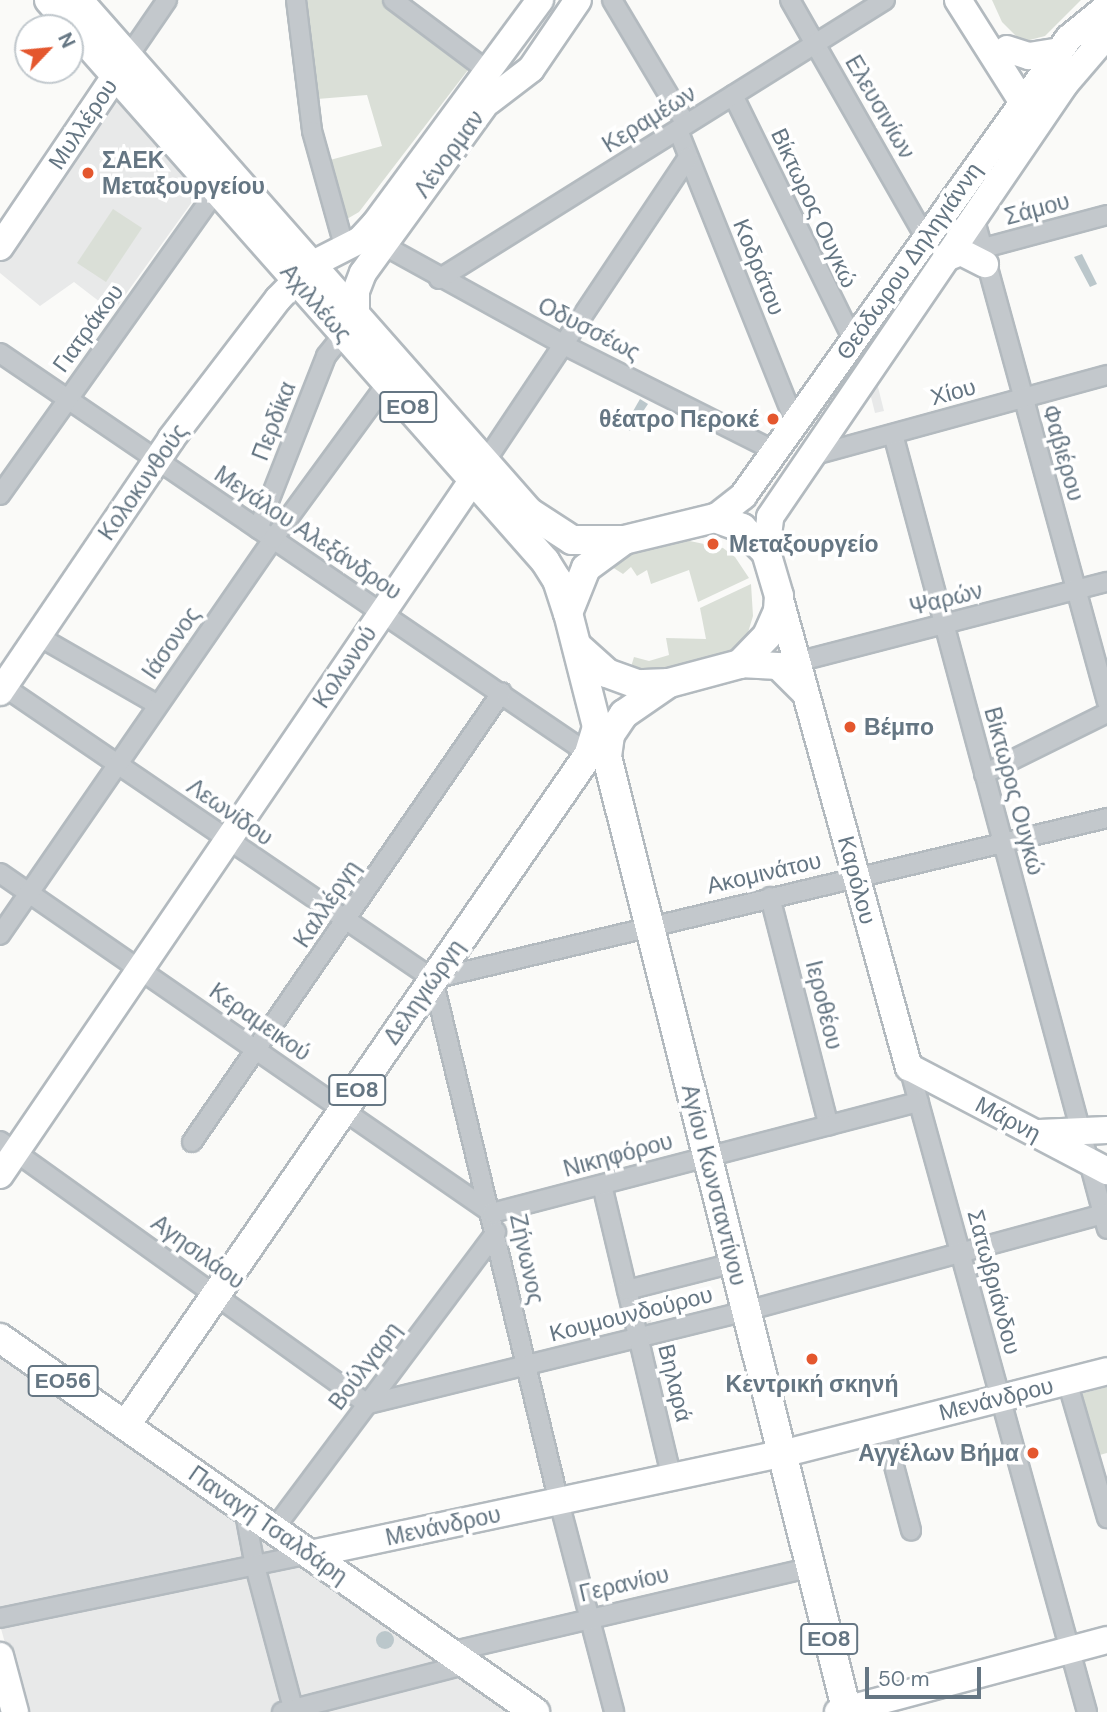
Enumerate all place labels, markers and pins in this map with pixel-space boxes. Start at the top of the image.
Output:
place label: ΣΑΕΚ Μεταξουργείου [102,146,265,200]
marker: ΣΑΕΚ Μεταξουργείου [80,165,96,181]
place label: θέατρο Περοκέ [599,405,759,433]
marker: θέατρο Περοκέ [765,411,781,427]
place label: Μεταξουργείο [729,530,879,558]
marker: Μεταξουργείο [703,534,723,554]
place label: Βέμπο [864,713,934,741]
marker: Βέμπο [842,719,858,735]
marker: Κεντρική σκηνή [804,1351,820,1367]
place label: Κεντρική σκηνή [726,1370,898,1398]
place label: Αγγέλων Βήμα [858,1439,1019,1467]
marker: Αγγέλων Βήμα [1025,1445,1041,1461]

